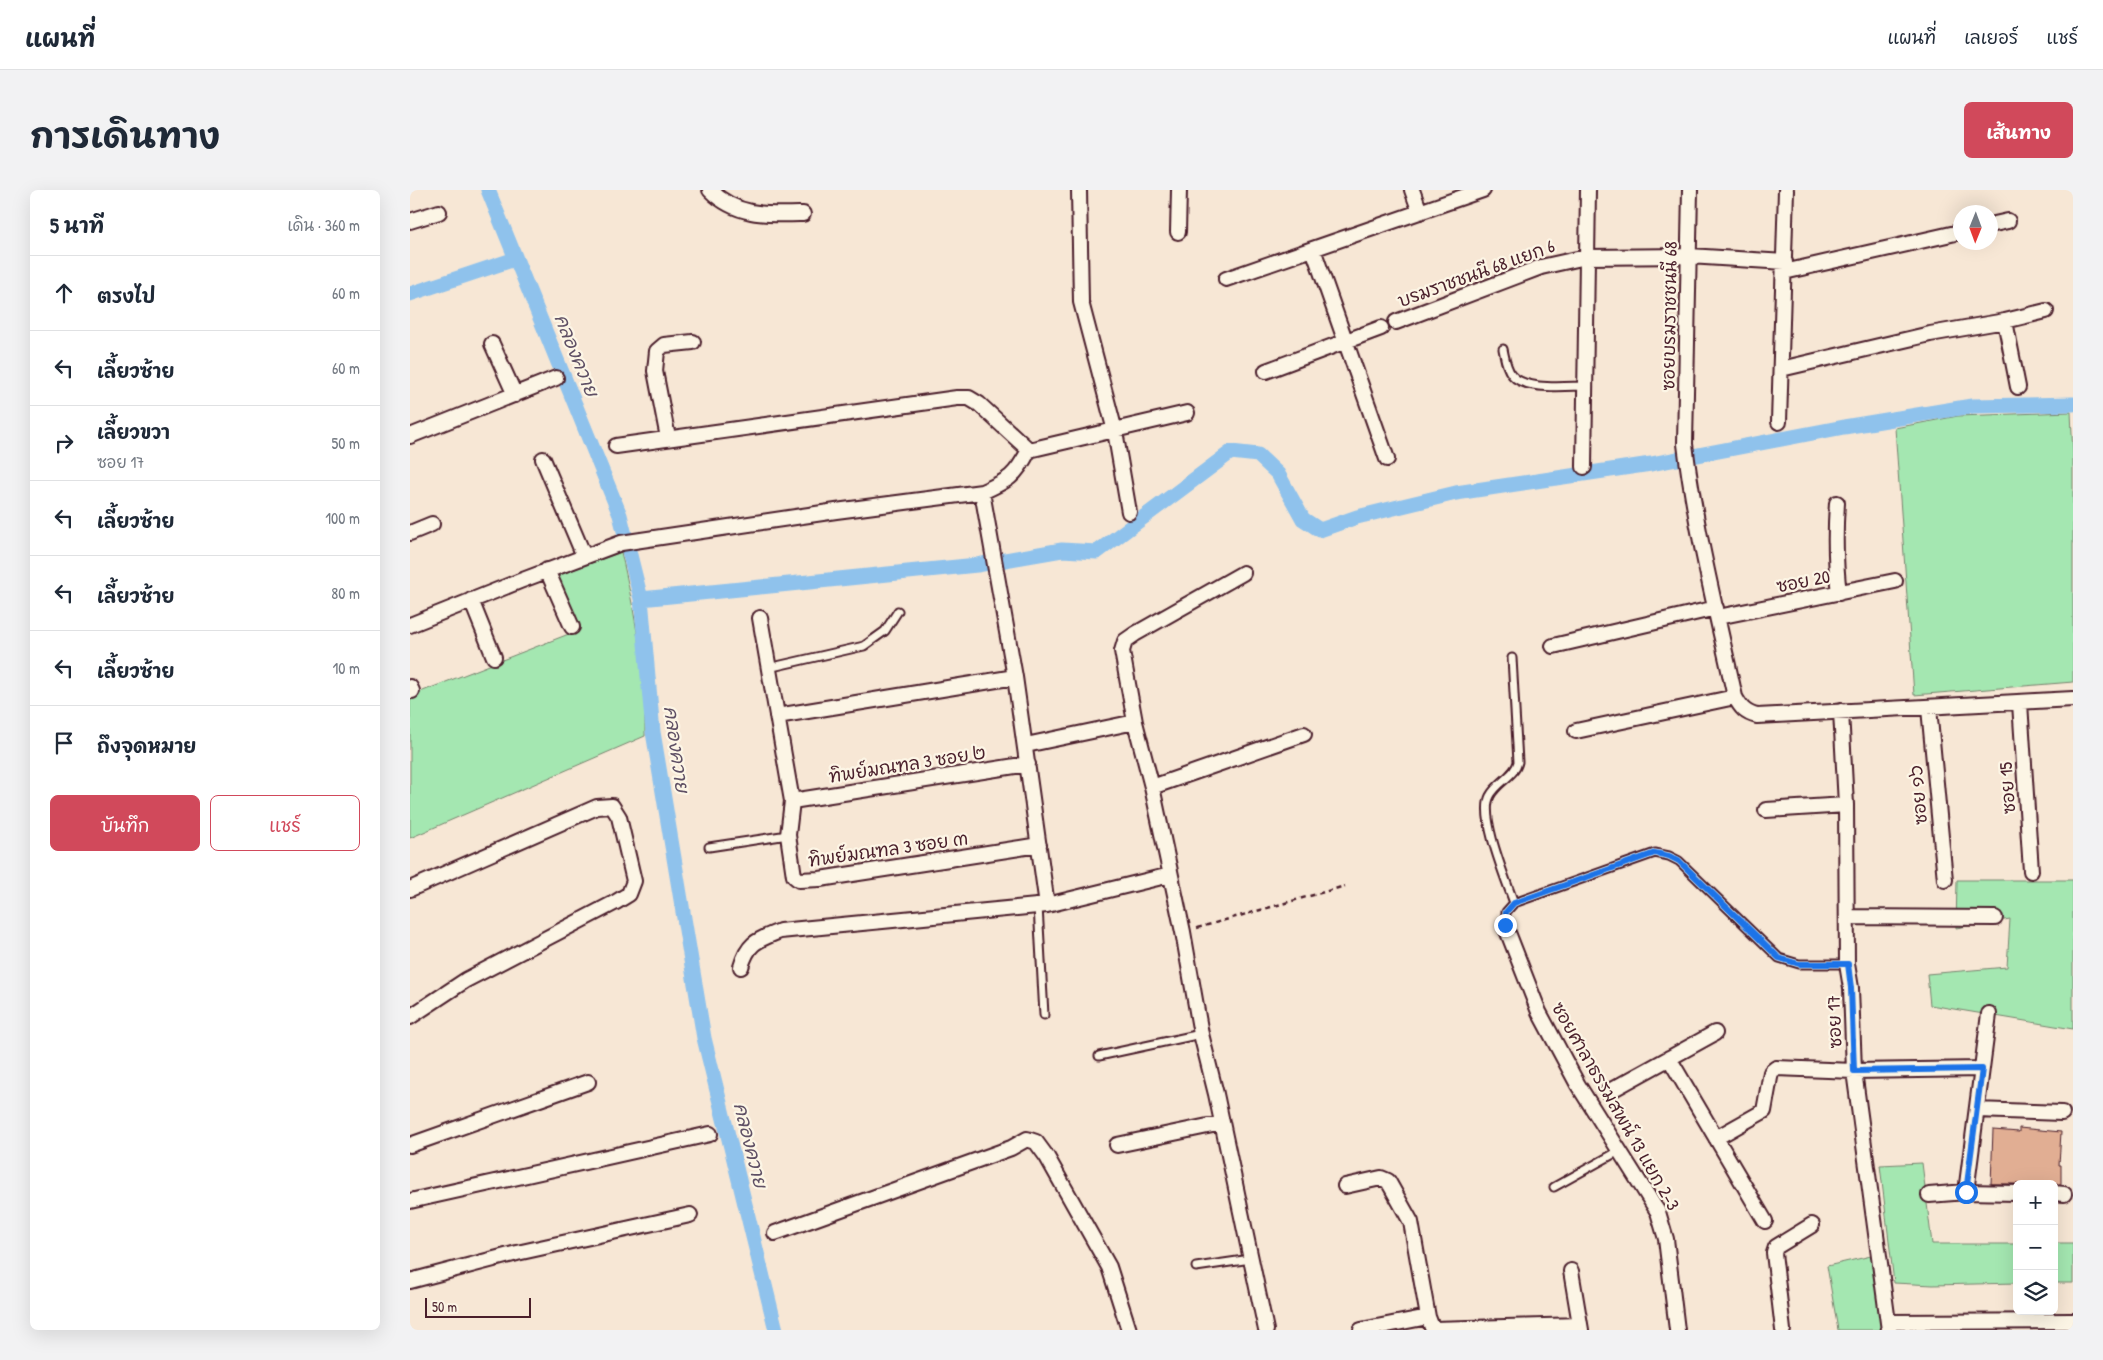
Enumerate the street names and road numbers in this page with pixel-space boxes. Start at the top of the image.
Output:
street label: บรมราชชนนี 68 แยก 6 [1394,233,1558,313]
street label: ซอยบรมราชชนนี 68 [1655,241,1683,391]
street label: ซอย 20 [1774,564,1832,598]
street label: ทิพย์มณฑล 3 ซอย ๒ [827,739,987,789]
street label: ซอย 15 [1993,761,2021,815]
street label: ซอย ๑๖ [1903,764,1933,826]
street label: ทิพย์มณฑล 3 ซอย ๓ [806,825,970,873]
street label: ซอย 17 [1821,995,1847,1049]
street label: ซอยศาลาธรรมสพน์ 13 แยก 2-3 [1546,997,1686,1215]

